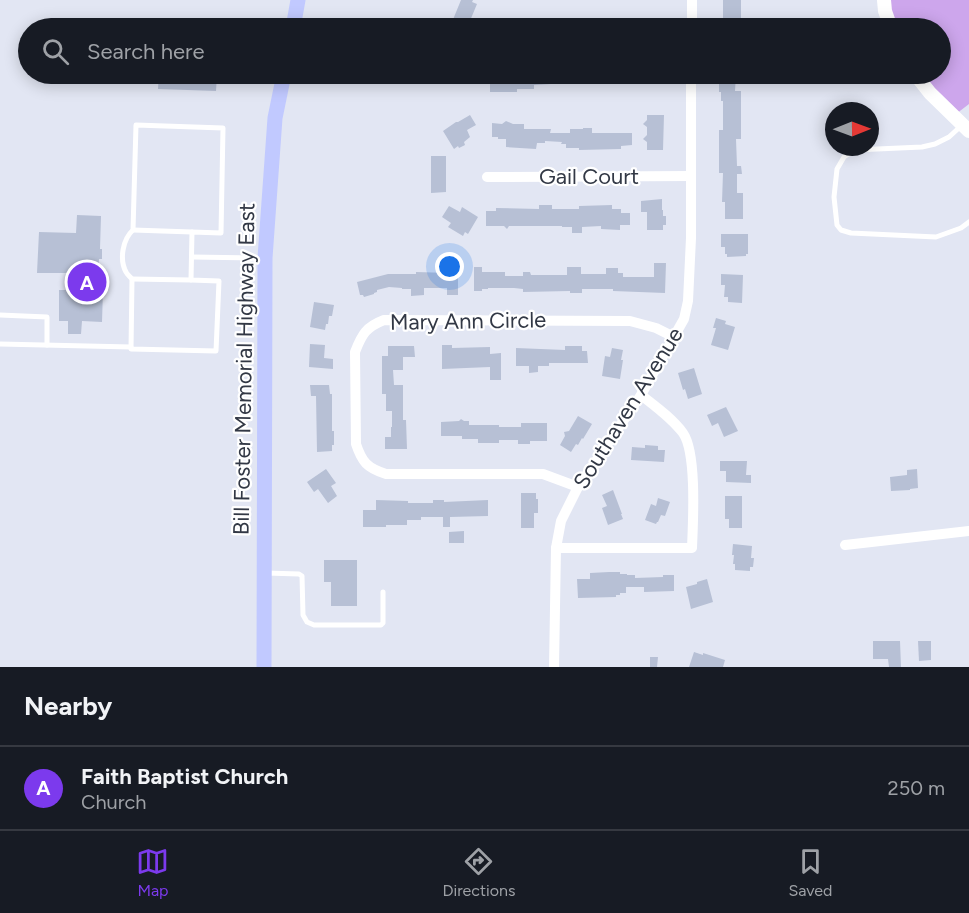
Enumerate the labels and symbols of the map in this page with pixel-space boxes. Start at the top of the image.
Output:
north arrow [825,102,879,156]
street label: Gail Court [539,163,639,190]
street label: Bill Foster Memorial Highway East [228,203,260,535]
your location [435,252,464,281]
pin: A [68,260,106,304]
street label: Mary Ann Circle [390,306,546,336]
street label: Southaven Avenue [567,322,689,494]

